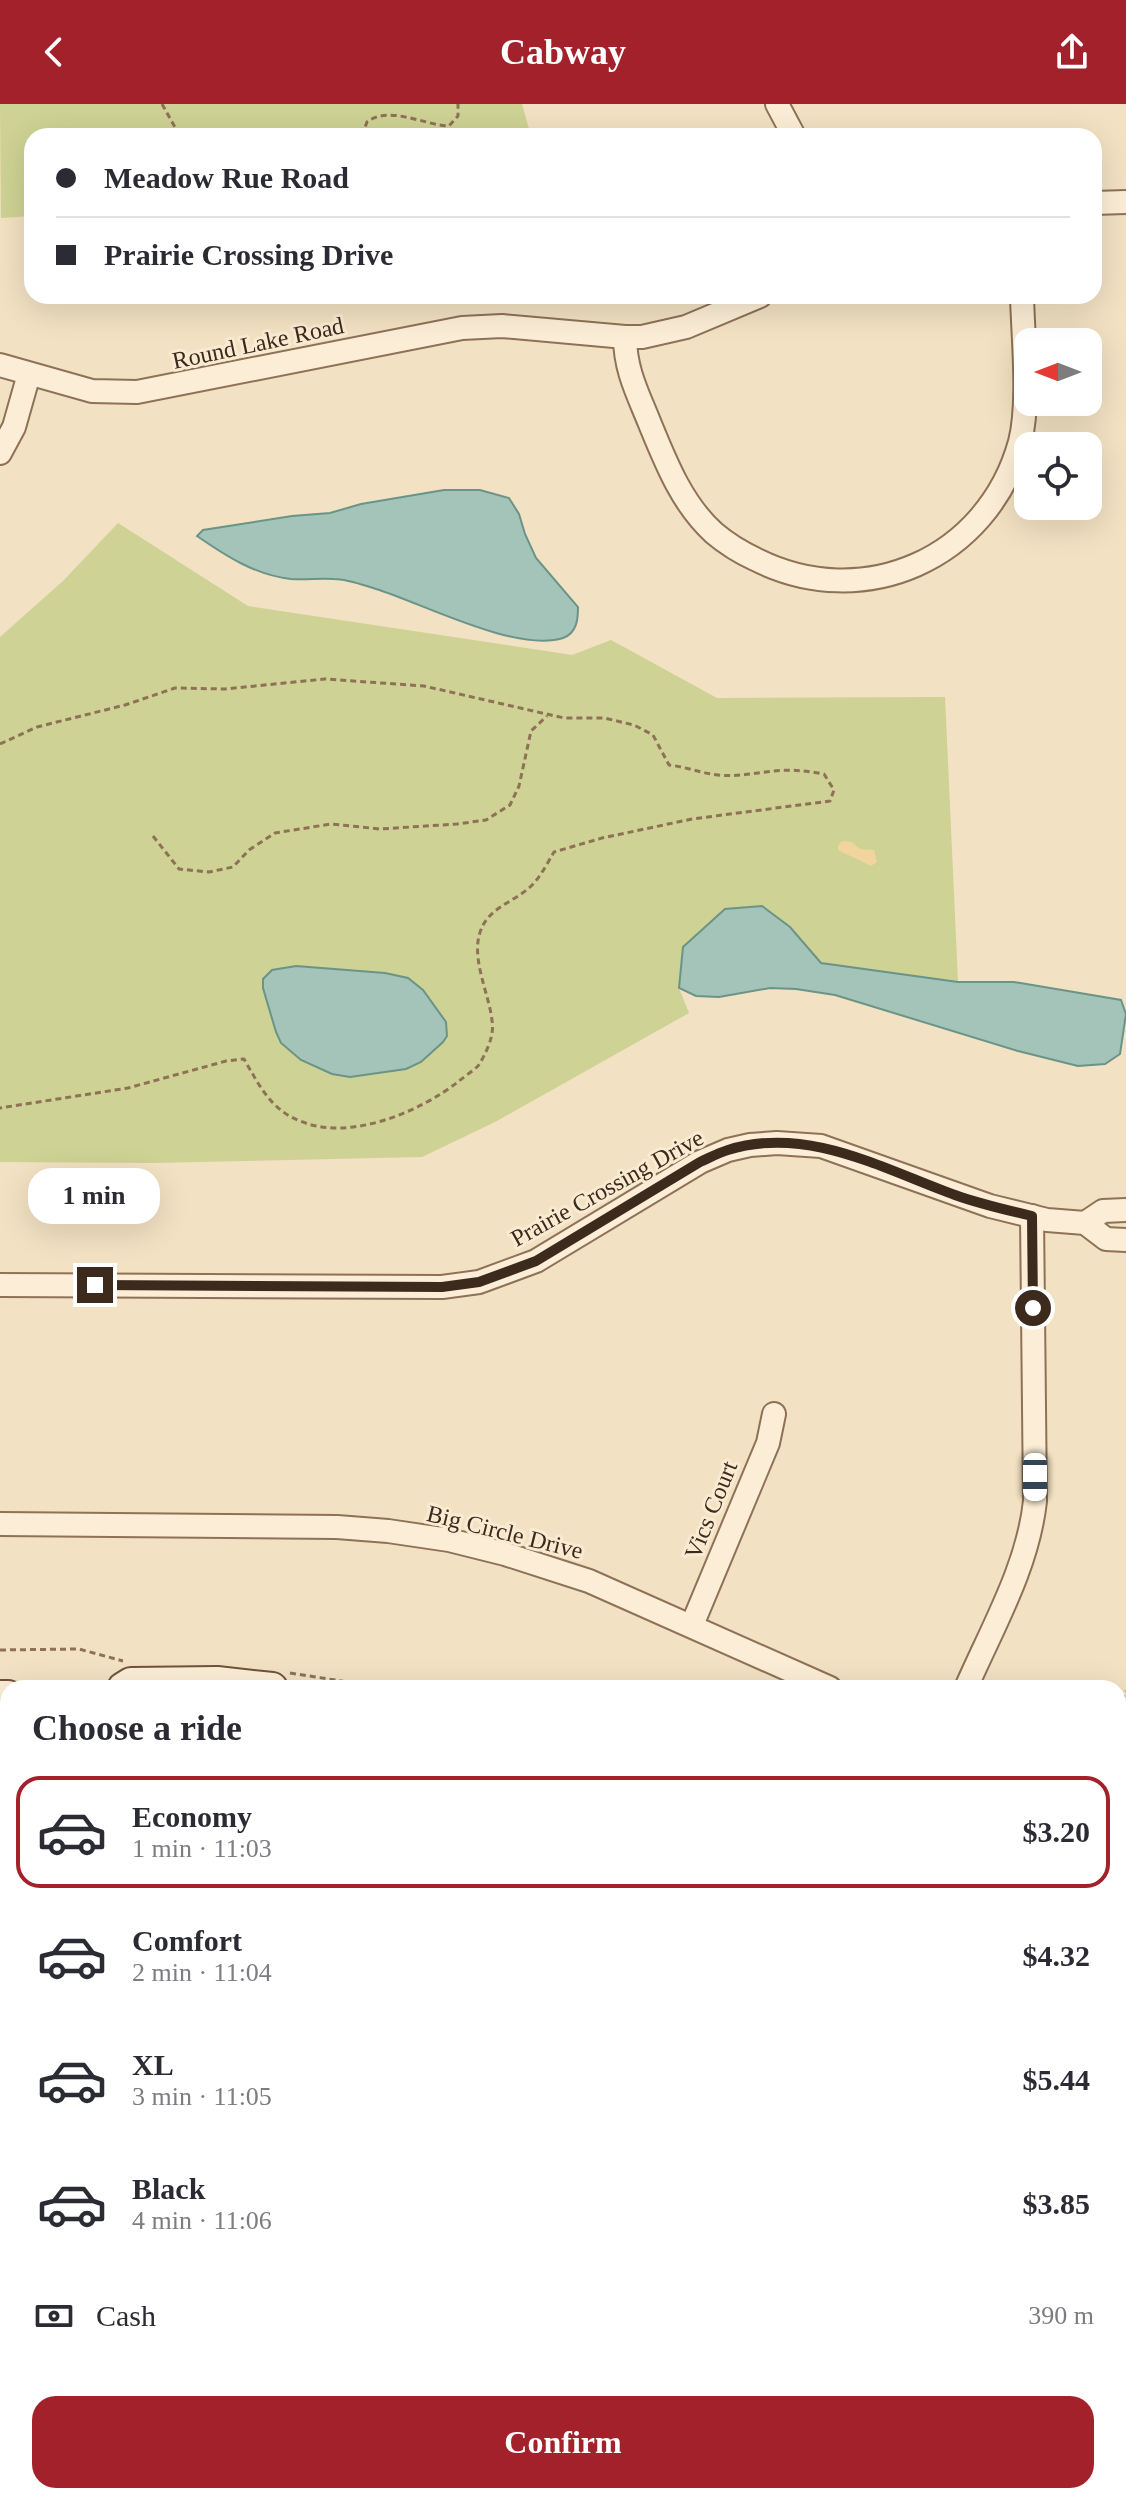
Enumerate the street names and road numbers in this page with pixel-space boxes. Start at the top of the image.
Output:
street label: Round Lake Road [170,312,346,374]
street label: Prairie Crossing Drive [506,1124,708,1252]
street label: Vics Court [680,1457,743,1563]
street label: Big Circle Drive [424,1500,586,1564]

